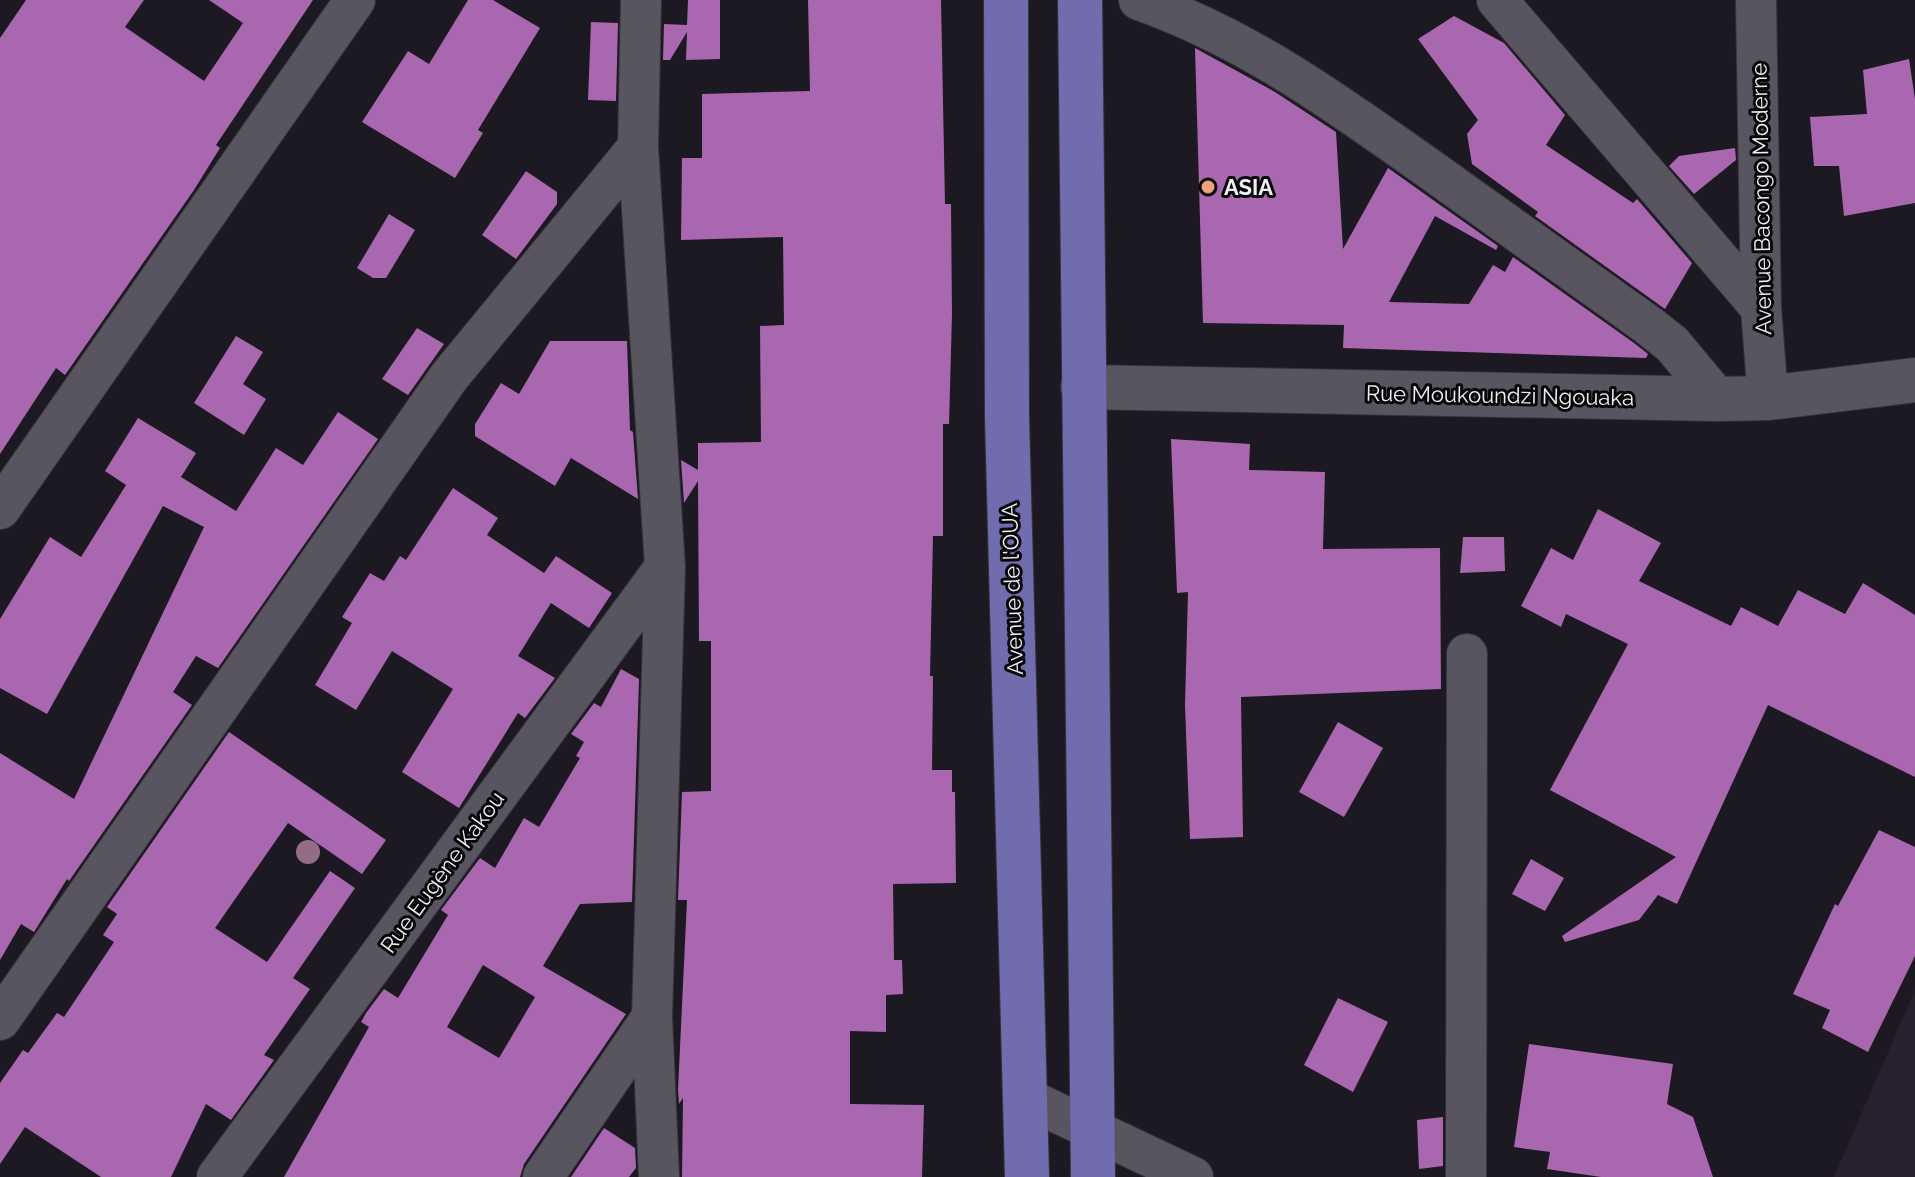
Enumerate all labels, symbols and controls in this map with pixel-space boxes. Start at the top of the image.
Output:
street label: Avenue Bacongo Moderne [1746,63,1776,335]
place label: ASIA [1224,174,1273,200]
marker: ASIA [1199,178,1217,196]
street label: Rue Moukoundzi Ngouaka [1366,380,1634,410]
street label: Avenue de l'OUA [996,502,1028,676]
street label: Rue Eugène Kakou [375,786,509,958]

